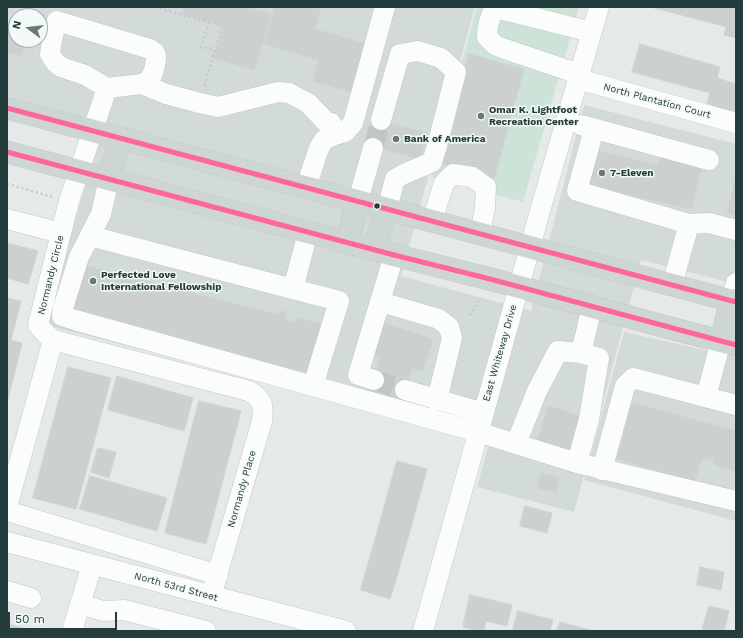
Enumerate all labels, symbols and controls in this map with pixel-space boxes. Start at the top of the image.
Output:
north arrow [8,8,48,48]
text: N [10,19,24,31]
street label: North Plantation Court [602,81,712,121]
place label: Omar K. Lightfoot Recreation Center [489,104,578,128]
marker: Omar K. Lightfoot Recreation Center [476,111,486,121]
place label: Bank of America [404,133,486,145]
marker: Bank of America [391,134,401,144]
place label: 7-Eleven [610,167,654,179]
marker: 7-Eleven [597,168,607,178]
unlabelled marker [372,201,382,211]
street label: Normandy Circle [35,234,67,316]
place label: Perfected Love International Fellowship [101,269,221,292]
marker: Perfected Love International Fellowship [88,276,98,286]
street label: East Whiteway Drive [480,303,520,403]
street label: Normandy Place [225,449,259,529]
street label: North 53rd Street [133,570,219,604]
scale bar [10,604,119,630]
text: 50 m [15,612,45,626]

